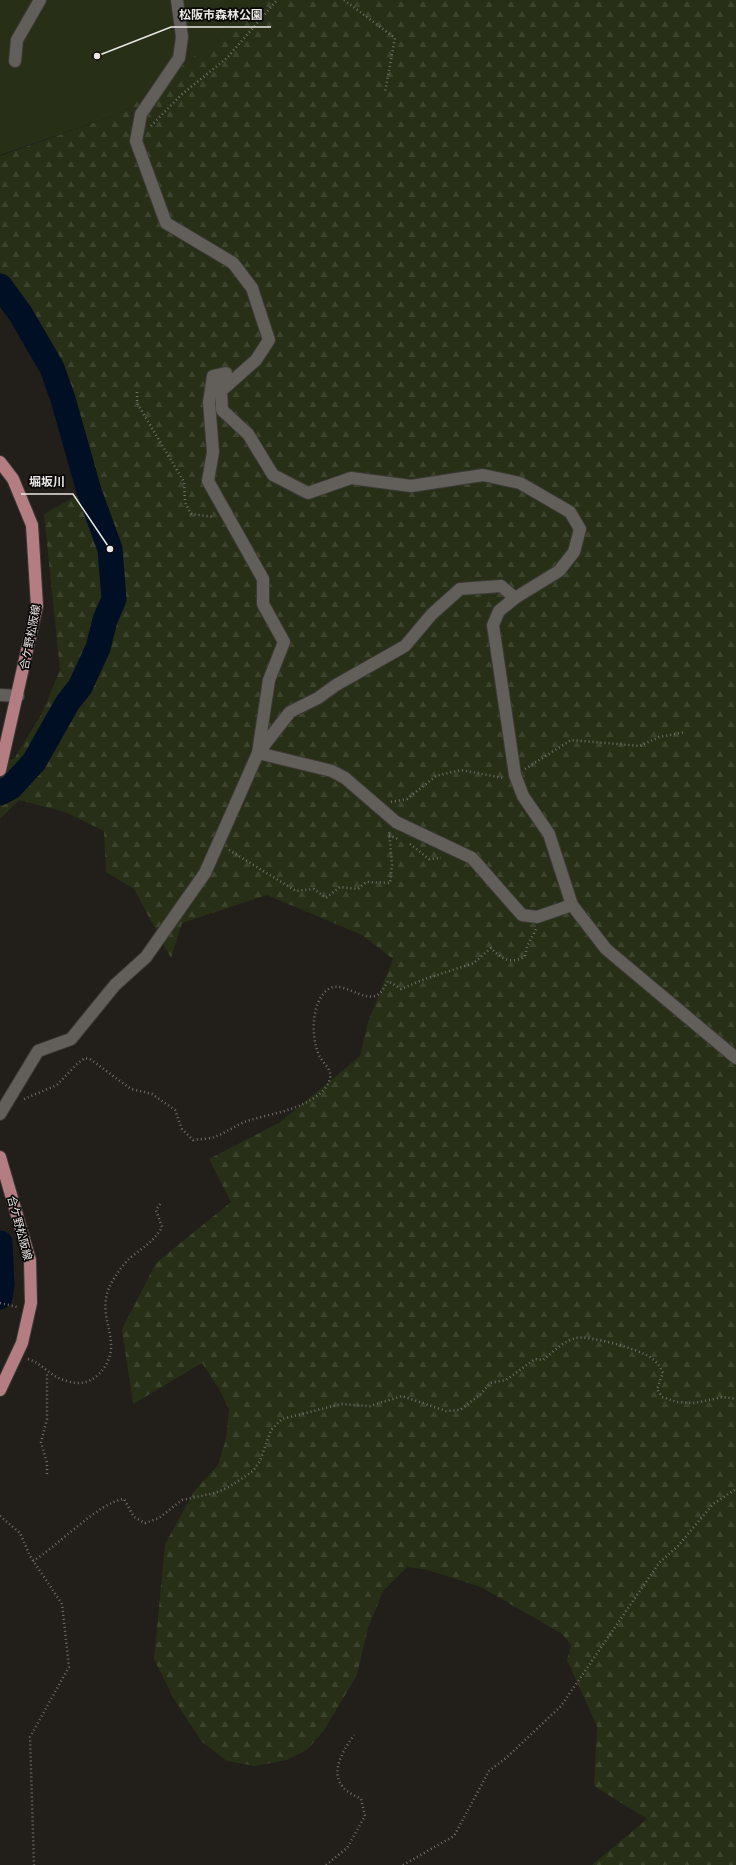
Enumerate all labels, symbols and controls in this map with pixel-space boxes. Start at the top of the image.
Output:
callout: 松阪市森林公園 [171,3,271,27]
text: 松阪市森林公園 [179,7,263,21]
callout: 堀坂川 [21,470,73,494]
text: 堀坂川 [29,474,65,488]
street label: 合ケ野松阪線 [17,603,42,671]
street label: 合ケ野松阪線 [6,1194,35,1261]

